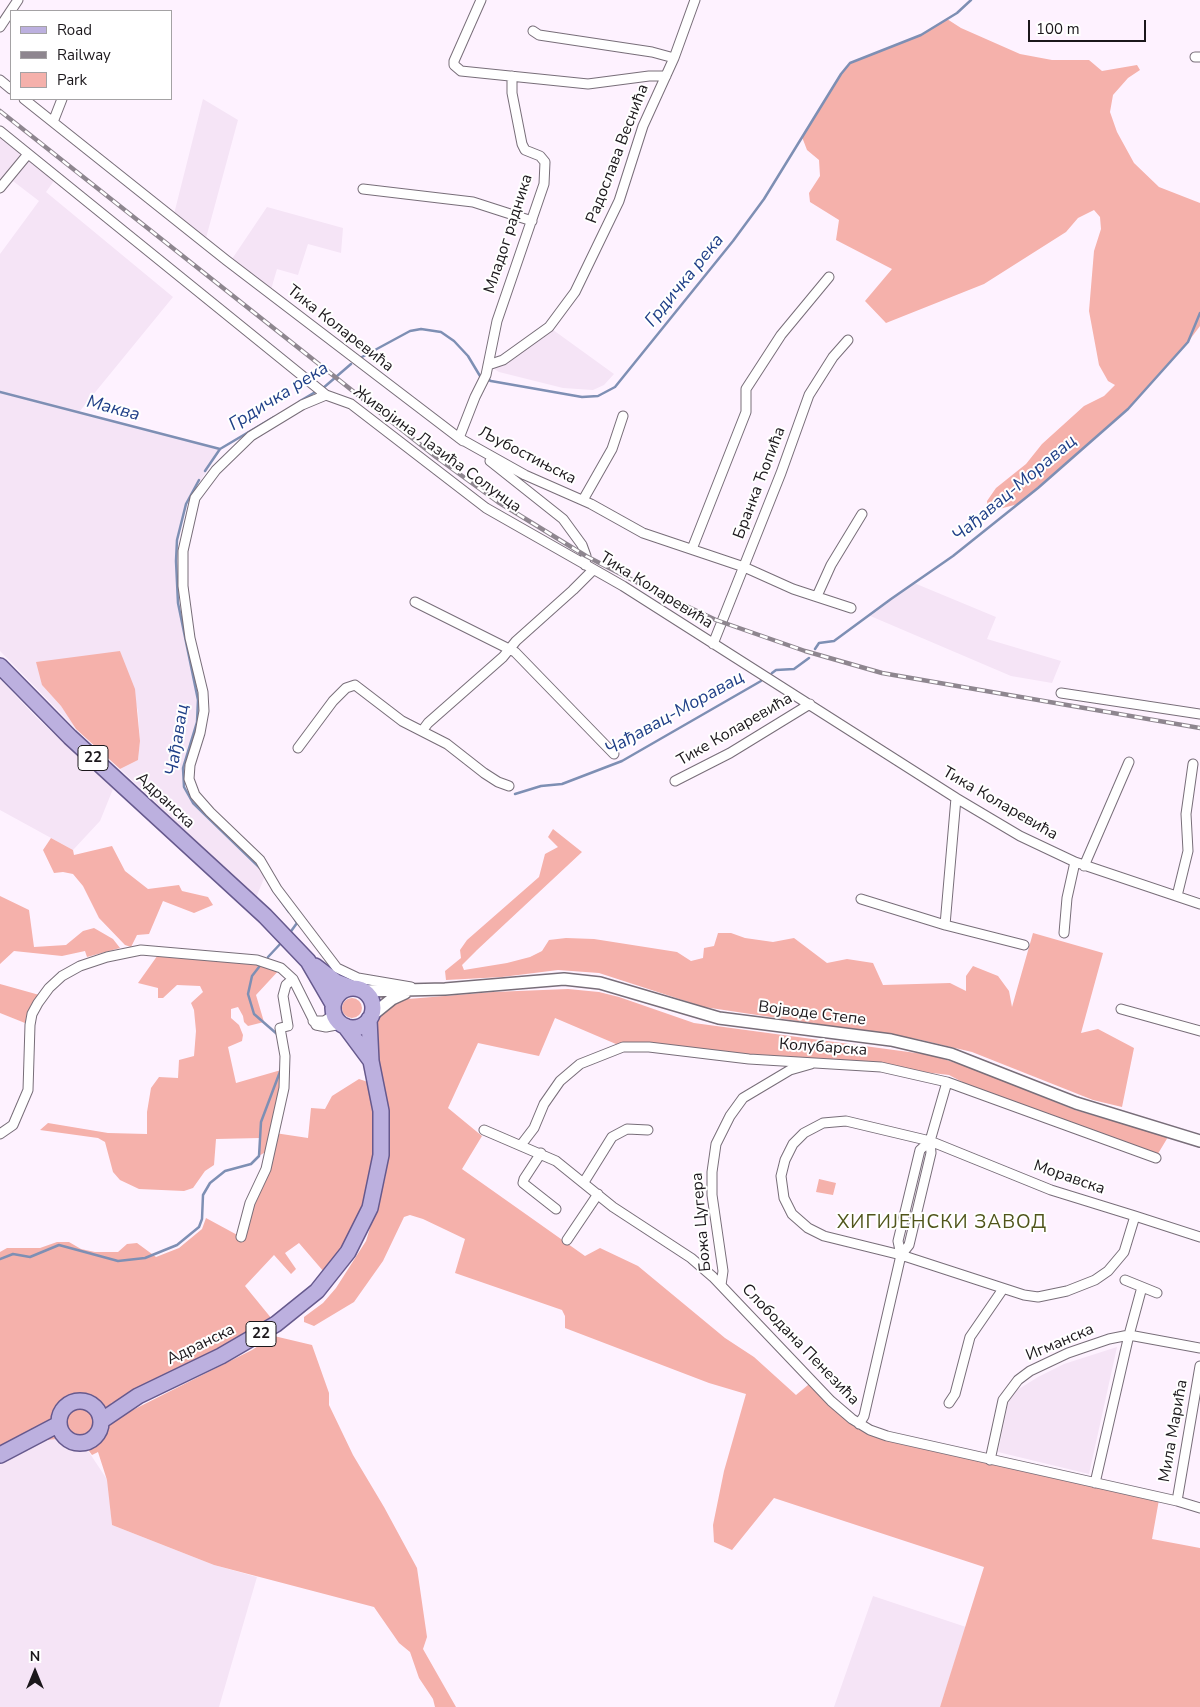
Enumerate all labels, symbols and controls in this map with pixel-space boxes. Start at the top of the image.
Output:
legend [10,10,172,100]
scale bar [1030,10,1148,42]
text: 100 m [1036,19,1080,39]
text: Road [57,20,92,40]
text: Railway [57,45,111,65]
text: Park [57,70,87,90]
street label: Радослава Веснића [583,82,653,226]
street label: Младог радника [481,172,537,296]
water label: Грдичка река [641,230,729,332]
street label: Тика Коларевића [283,281,397,377]
water label: Грдичка река [225,358,333,436]
street label: Живојина Лазића Солунца [349,383,525,517]
water label: Маква [84,392,142,426]
street label: Љубостињска [475,423,579,489]
street label: Бранка Ћопића [730,424,790,542]
water label: Чађавац-Моравац [948,431,1082,547]
street label: Тика Коларевића [596,548,716,634]
water label: Чађавац-Моравац [602,667,748,761]
street label: Тике Коларевића [674,689,796,771]
water label: Чађавац [162,703,194,777]
road number: 22 [78,746,108,770]
street label: Тика Коларевића [939,763,1061,845]
street label: Адранска [132,769,198,833]
street label: Војводе Степе [757,998,867,1030]
street label: Колубарска [778,1035,868,1061]
street label: Моравска [1031,1157,1107,1199]
street label: Божа Цугера [688,1172,716,1272]
district label: ХИГИЈЕНСКИ ЗАВОД [835,1212,1049,1234]
street label: Слободана Пенезића [737,1280,863,1410]
street label: Адранска [164,1320,238,1370]
street label: Игманска [1023,1320,1097,1366]
road number: 22 [246,1322,276,1346]
street label: Мила Марића [1156,1378,1192,1484]
north arrow [10,1647,60,1697]
text: N [30,1647,40,1666]

